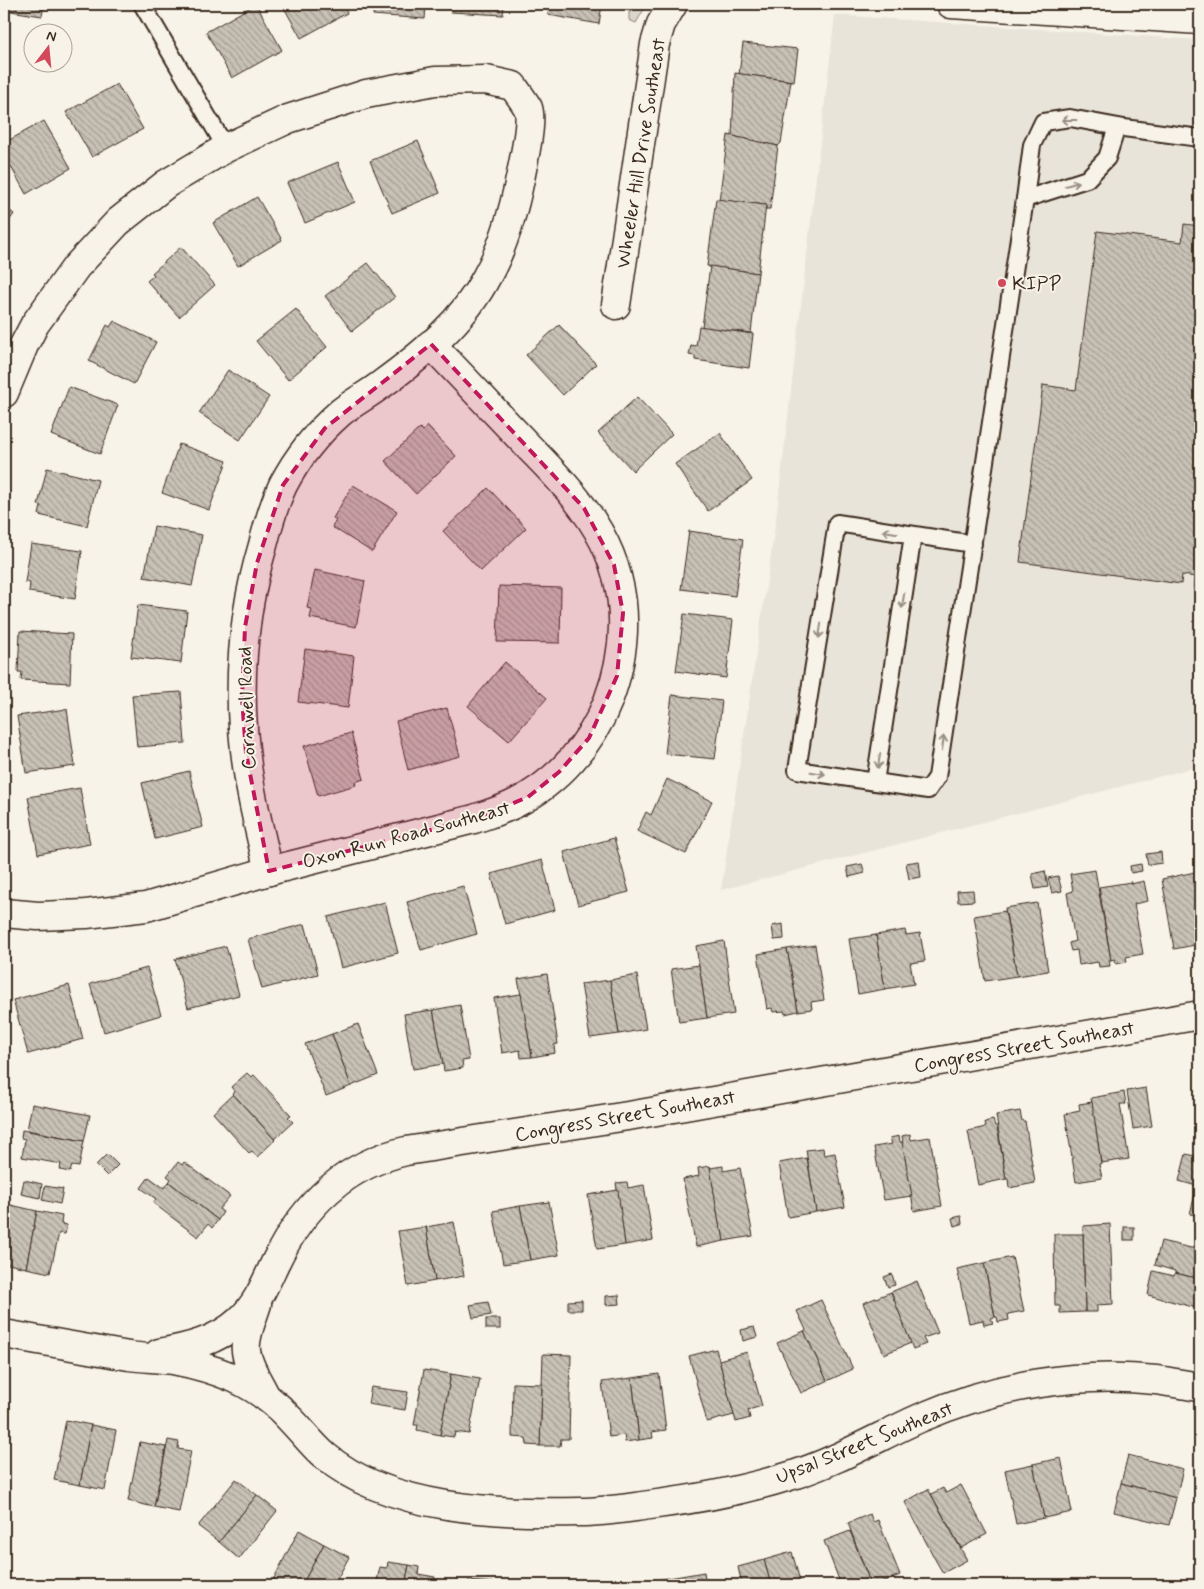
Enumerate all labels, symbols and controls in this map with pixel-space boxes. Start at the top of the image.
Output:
north arrow [22,22,72,72]
text: N [44,27,58,46]
street label: Wheeler Hill Drive Southeast [610,36,673,270]
one-way arrow [1061,115,1077,125]
one-way arrow [1063,179,1079,189]
place label: KIPP [1012,271,1061,298]
marker: KIPP [996,277,1008,289]
one-way arrow [882,526,898,536]
one-way arrow [898,592,908,608]
one-way arrow [814,623,824,639]
street label: Cornwell Road [232,646,263,770]
one-way arrow [938,735,948,751]
one-way arrow [873,753,883,769]
one-way arrow [810,769,826,779]
street label: Oxon Run Road Southeast [300,795,513,876]
street label: Congress Street Southeast [912,1015,1137,1081]
street label: Congress Street Southeast [513,1084,738,1150]
street label: Upsal Street Southeast [772,1395,957,1491]

